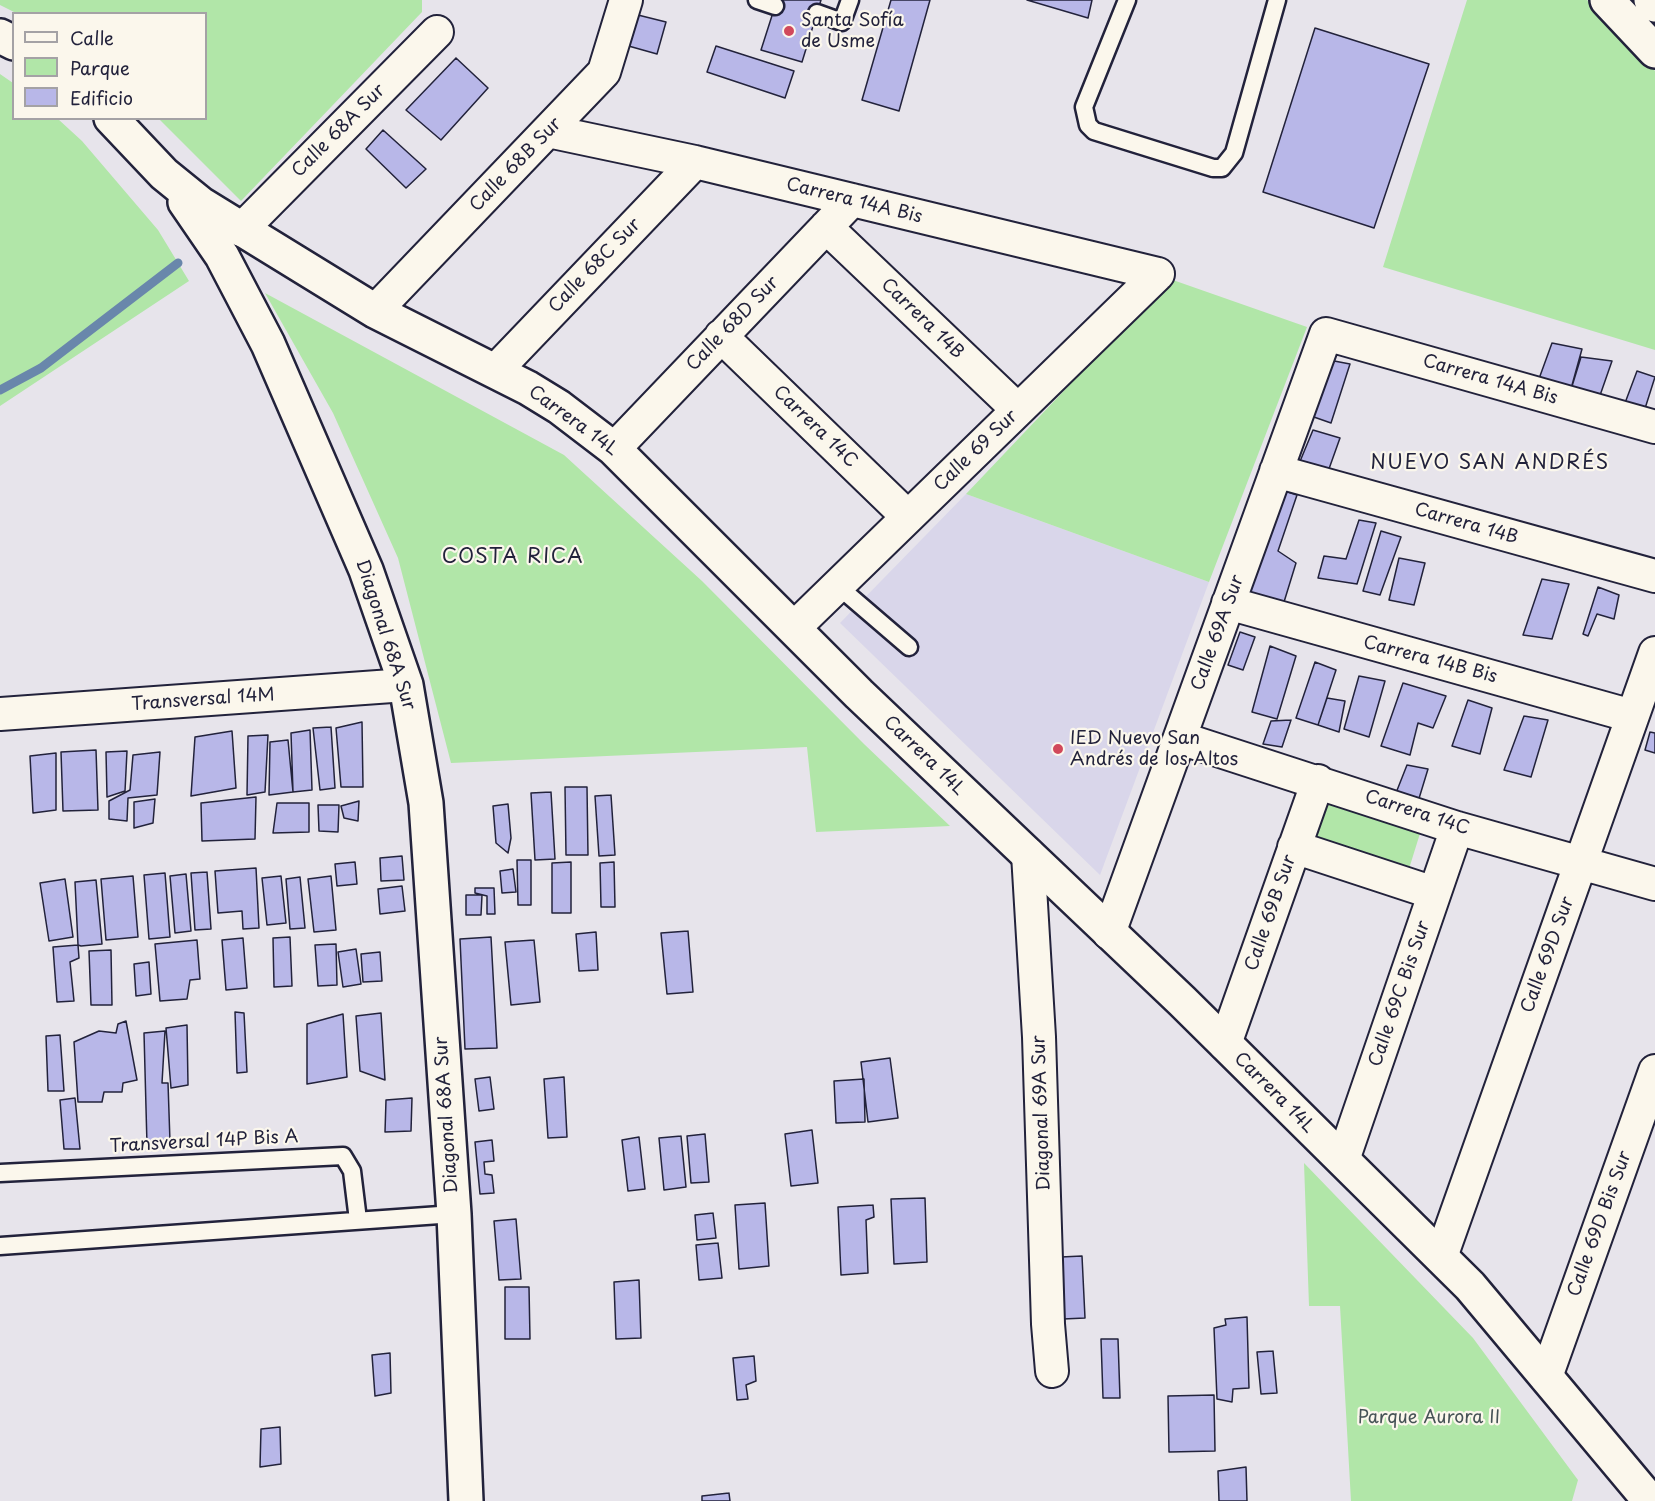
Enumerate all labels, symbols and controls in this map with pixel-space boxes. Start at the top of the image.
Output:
place label: Santa Sofía de Usme [801,10,904,52]
legend [12,12,207,120]
text: Calle [70,24,114,51]
marker: Santa Sofía de Usme [782,24,796,38]
text: Parque [70,54,130,81]
street label: Calle 68A Sur [288,80,390,182]
text: Edificio [70,84,133,111]
street label: Calle 68B Sur [466,114,566,216]
street label: Carrera 14A Bis [784,174,924,228]
street label: Calle 68C Sur [545,214,645,318]
street label: Calle 68D Sur [682,272,784,376]
street label: Carrera 14B [876,274,968,364]
street label: Carrera 14A Bis [1420,350,1560,410]
street label: Carrera 14L [524,381,622,461]
street label: Carrera 14C [768,382,862,472]
street label: Calle 69 Sur [930,406,1022,496]
district label: NUEVO SAN ANDRÉS [1369,451,1611,475]
street label: Carrera 14B [1412,499,1520,549]
district label: COSTA RICA [443,545,583,569]
street label: Diagonal 68A Sur [350,557,420,713]
street label: Calle 69A Sur [1187,572,1249,694]
street label: Carrera 14B Bis [1361,632,1499,688]
street label: Transversal 14M [131,684,275,716]
street label: Carrera 14L [879,712,969,800]
place label: IED Nuevo San Andrés de los Altos [1070,728,1238,771]
marker: IED Nuevo San Andrés de los Altos [1051,742,1065,756]
street label: Carrera 14C [1362,786,1472,840]
street label: Calle 69B Sur [1241,852,1301,974]
street label: Calle 69D Sur [1517,894,1579,1016]
street label: Calle 69C Bis Sur [1365,918,1435,1070]
street label: Diagonal 69A Sur [1028,1035,1056,1191]
street label: Diagonal 68A Sur [431,1036,463,1194]
street label: Carrera 14L [1229,1048,1319,1138]
street label: Transversal 14P Bis A [109,1126,299,1158]
street label: Calle 69D Bis Sur [1564,1148,1636,1300]
park label: Parque Aurora II [1358,1407,1500,1429]

